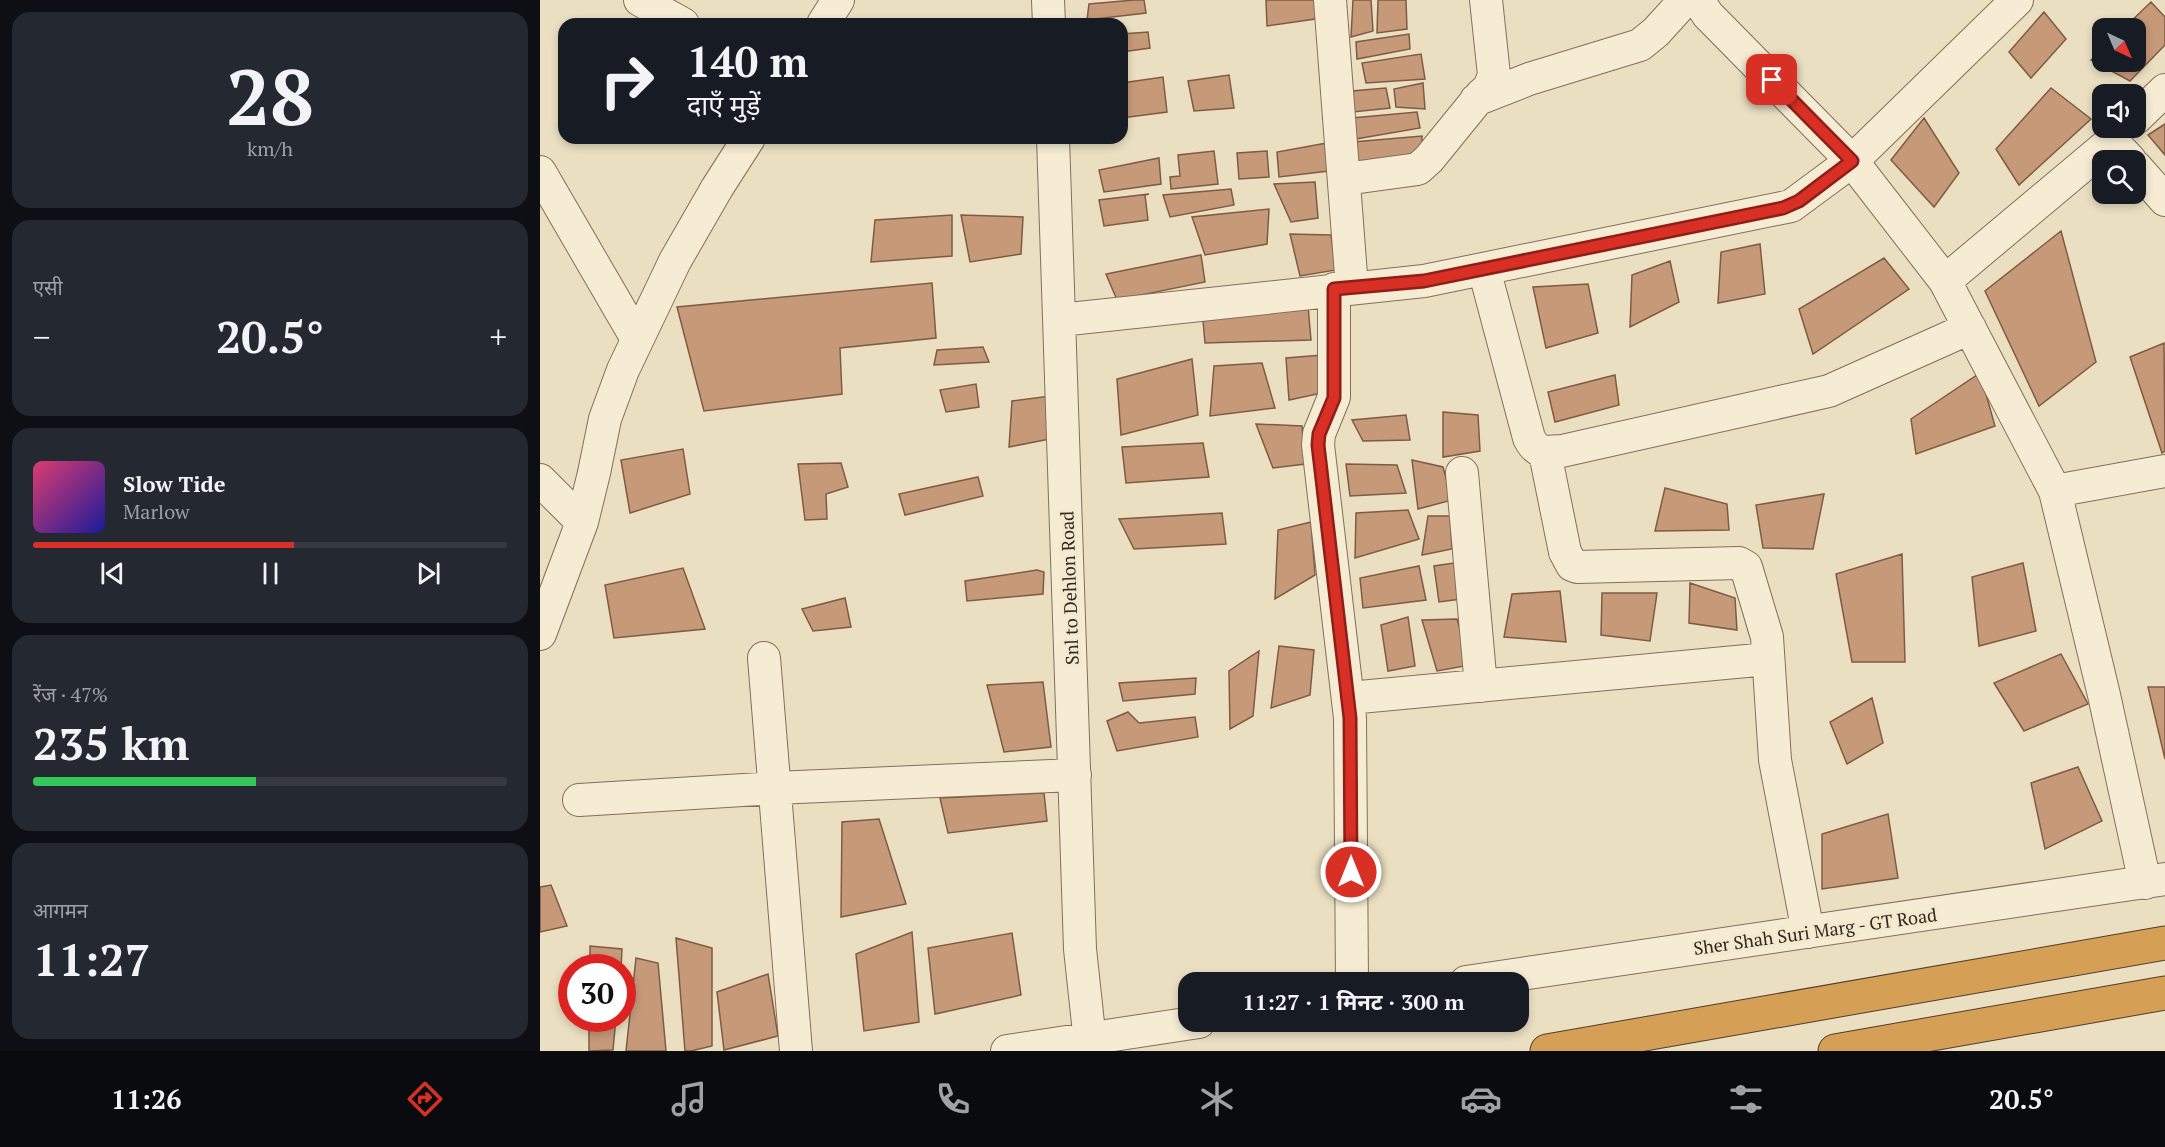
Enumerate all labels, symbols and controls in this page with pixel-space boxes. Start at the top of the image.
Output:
north arrow [2092,18,2146,72]
map controls [2092,18,2146,204]
text: 140 m [687,33,808,89]
icon: right [588,42,666,120]
text: 28 [226,44,314,147]
pin [1746,54,1797,105]
icon: arrive [1755,63,1788,96]
button: sound [2092,84,2146,138]
text: दाएँ मुड़ें [687,87,760,123]
text: km/h [247,135,293,162]
button: search [2092,150,2146,204]
text: एसी [33,274,63,301]
text: 20.5° [216,306,324,366]
text: − [33,315,51,358]
text: + [489,315,507,358]
text: Slow Tide [123,469,226,498]
text: Marlow [123,498,190,525]
street label: Snl to Dehlon Road [1054,511,1084,665]
icon: previous [96,557,129,590]
icon: pause [254,557,287,590]
icon: next [412,557,445,590]
text: रेंज · 47% [33,681,108,708]
text: 235 km [33,713,189,773]
position arrow [1319,840,1383,904]
text: आगमन [33,897,88,924]
street label: Sher Shah Suri Marg - GT Road [1692,902,1938,960]
text: 11:27 [33,929,150,989]
speed limit sign: 30 [558,954,636,1032]
text: 11:27 · 1 मिनट · 300 m [1242,987,1465,1016]
icon: directions [404,1078,446,1120]
icon: music [668,1078,710,1120]
icon: phone [932,1078,974,1120]
icon: climate [1196,1078,1238,1120]
icon: car [1460,1078,1502,1120]
icon: filters [1725,1078,1767,1120]
text: 11:26 [111,1081,181,1117]
text: 20.5° [1989,1081,2054,1117]

